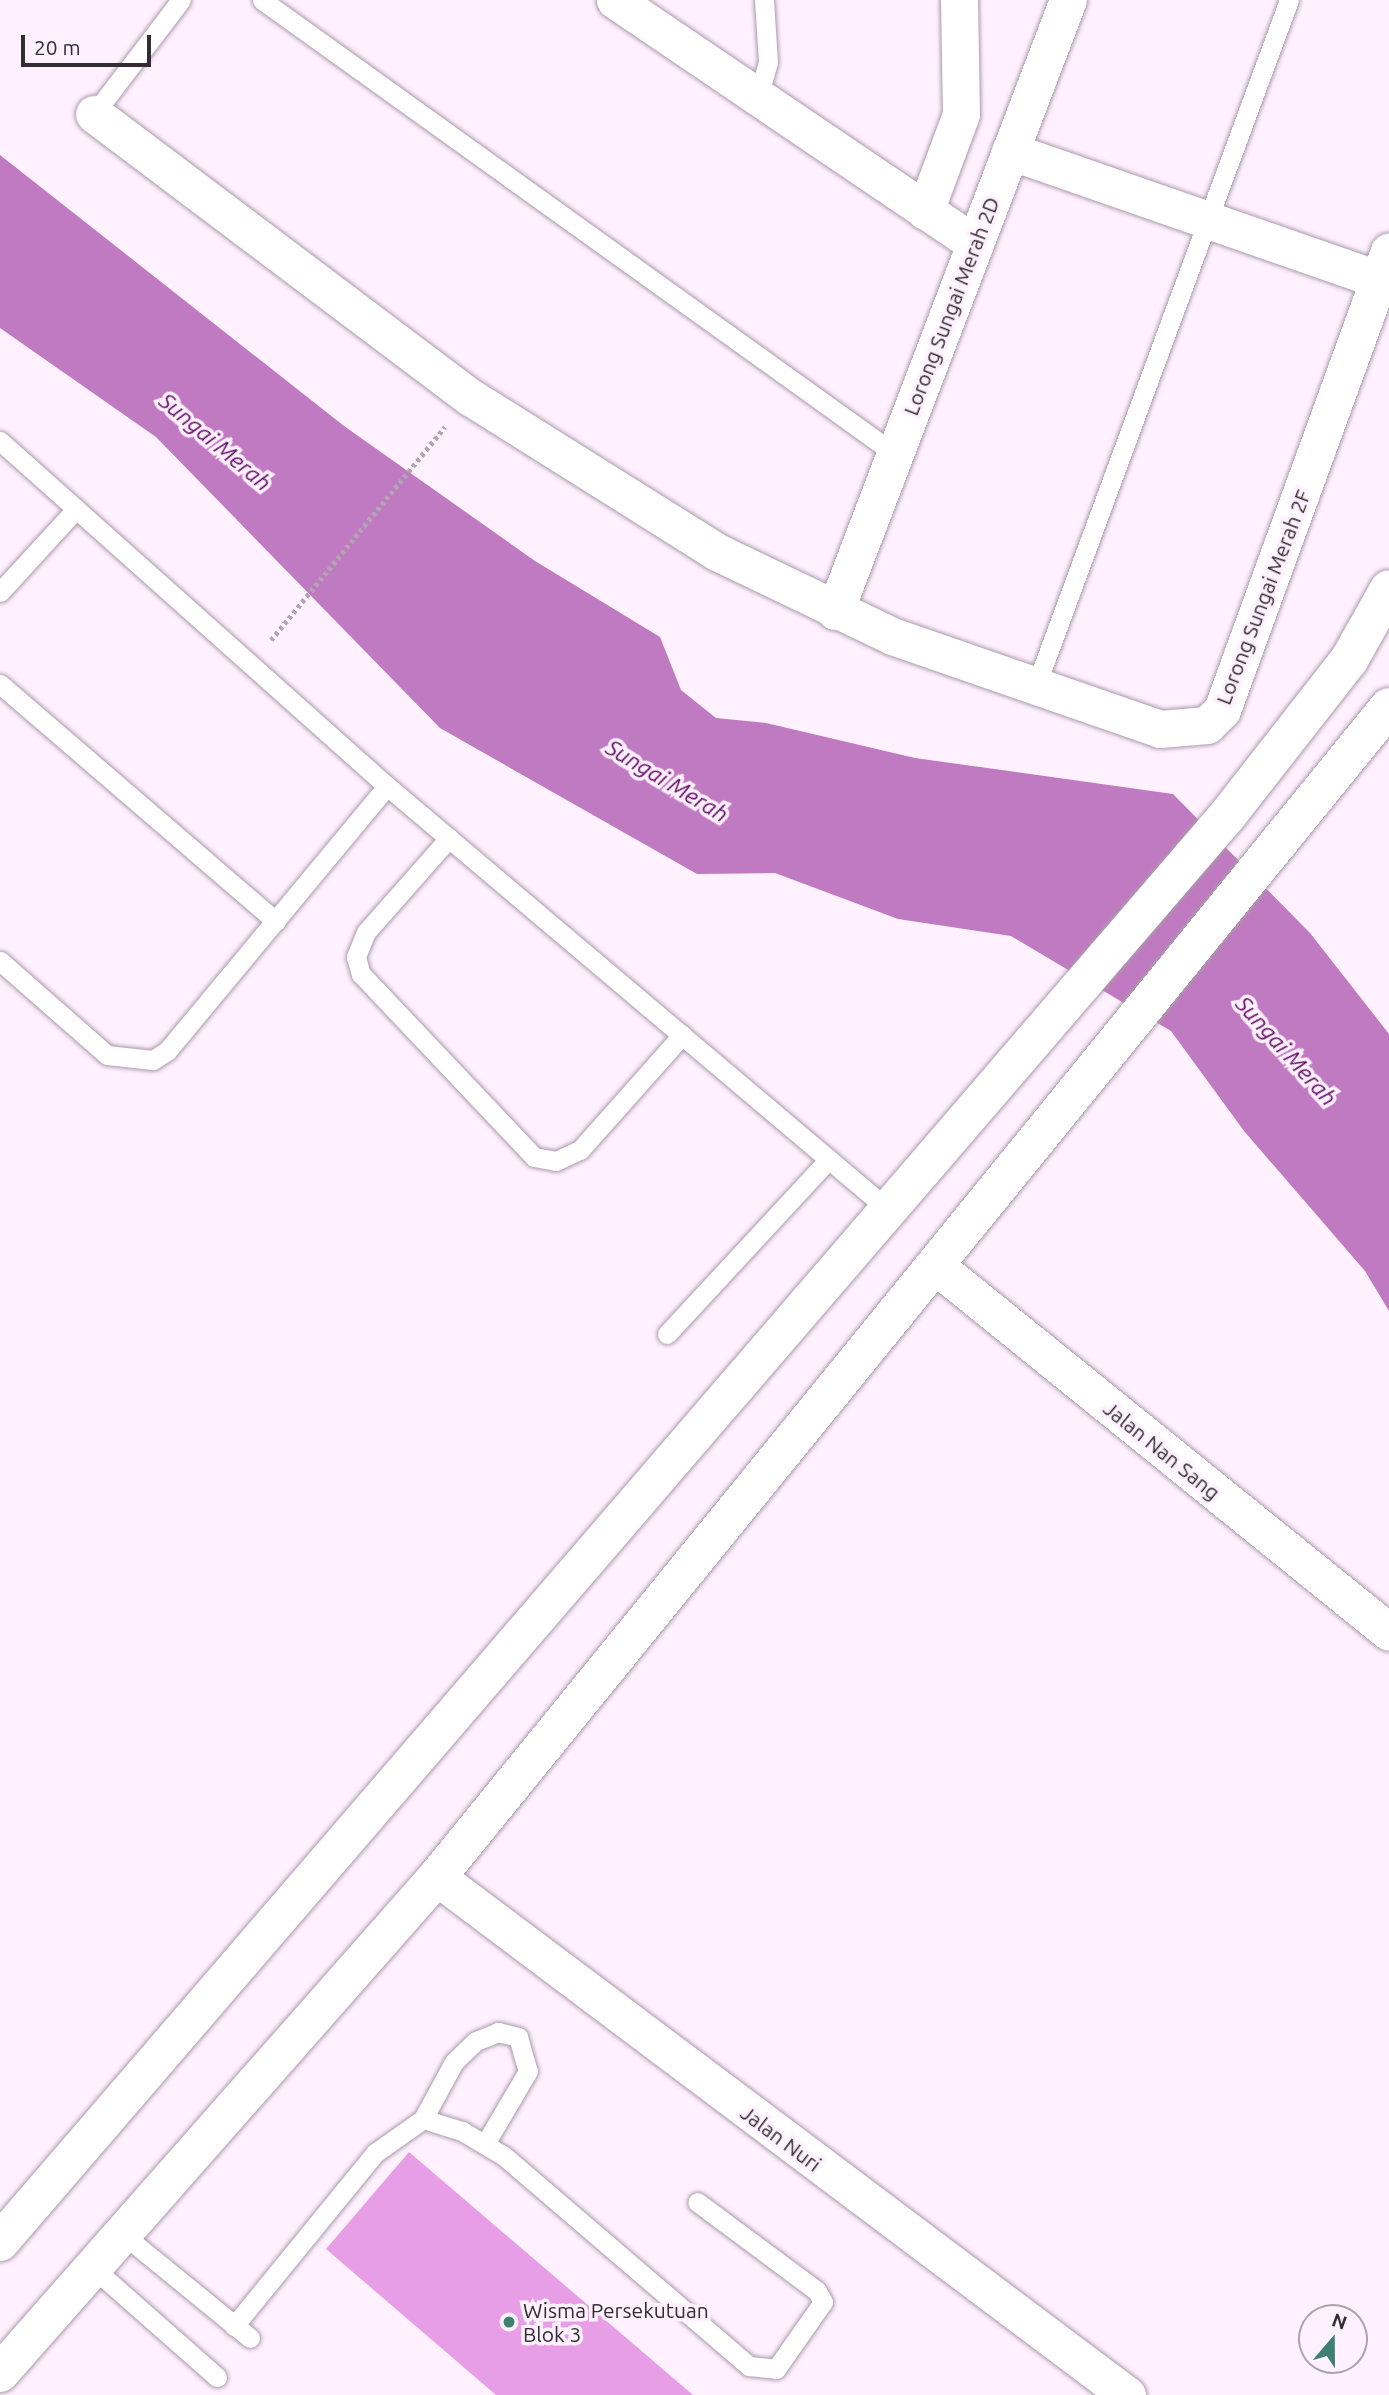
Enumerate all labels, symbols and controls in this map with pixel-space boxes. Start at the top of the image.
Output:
scale bar [24,21,154,65]
text: 20 m [34,35,81,59]
street label: Lorong Sungai Merah 2D [898,193,1004,419]
water label: Sungai Merah [153,387,277,497]
street label: Lorong Sungai Merah 2F [1210,486,1316,708]
water label: Sungai Merah [601,734,733,828]
water label: Sungai Merah [1230,991,1342,1111]
street label: Jalan Nan Sang [1099,1395,1225,1505]
street label: Jalan Nuri [736,2100,826,2176]
place label: Wisma Persekutuan Blok 3 [523,2297,709,2347]
north arrow [1298,2304,1368,2374]
text: N [1329,2308,1350,2334]
marker: Wisma Persekutuan Blok 3 [501,2314,517,2330]

